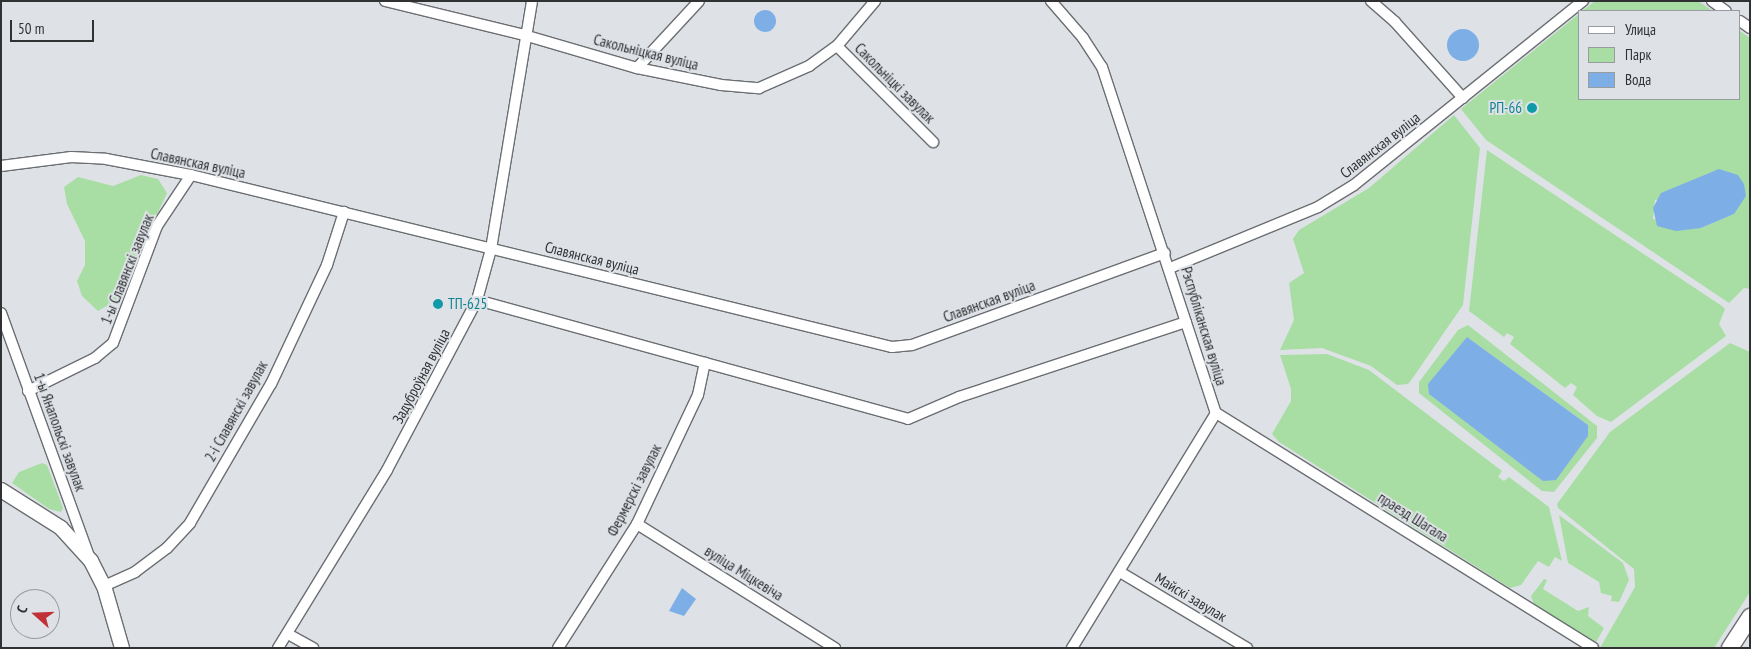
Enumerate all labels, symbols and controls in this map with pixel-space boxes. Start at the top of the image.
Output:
scale bar [12,10,96,42]
legend [1578,10,1741,100]
text: 50 m [18,19,44,38]
text: Улица [1625,20,1656,39]
street label: Сакольніцкая вуліца [592,30,700,74]
street label: Сакольніцкі завулак [851,39,939,127]
text: Парк [1625,45,1651,64]
text: Вода [1625,70,1651,89]
place label: РП-66 [1489,99,1522,117]
marker: РП-66 [1526,102,1538,114]
street label: Славянская вуліца [1336,108,1424,182]
street label: Славянская вуліца [149,144,247,182]
street label: 1-ы Славянскі завулак [97,211,157,327]
street label: Славянская вуліца [543,238,641,278]
street label: Рэспубліканская вуліца [1177,264,1231,388]
street label: Славянская вуліца [941,276,1037,326]
place label: ТП-625 [448,295,487,313]
marker: ТП-625 [432,298,444,310]
street label: Задуброўная вуліца [388,326,454,426]
street label: 2-і Славянскі завулак [201,357,271,465]
street label: 1-ы Янапольскі завулак [30,370,90,494]
street label: Фермерскі завулак [603,441,665,539]
street label: праезд Шагала [1375,488,1451,546]
street label: вуліца Міцкевіча [701,542,787,604]
street label: Майскі завулак [1152,569,1230,625]
north arrow [10,589,60,639]
text: С [12,603,31,615]

